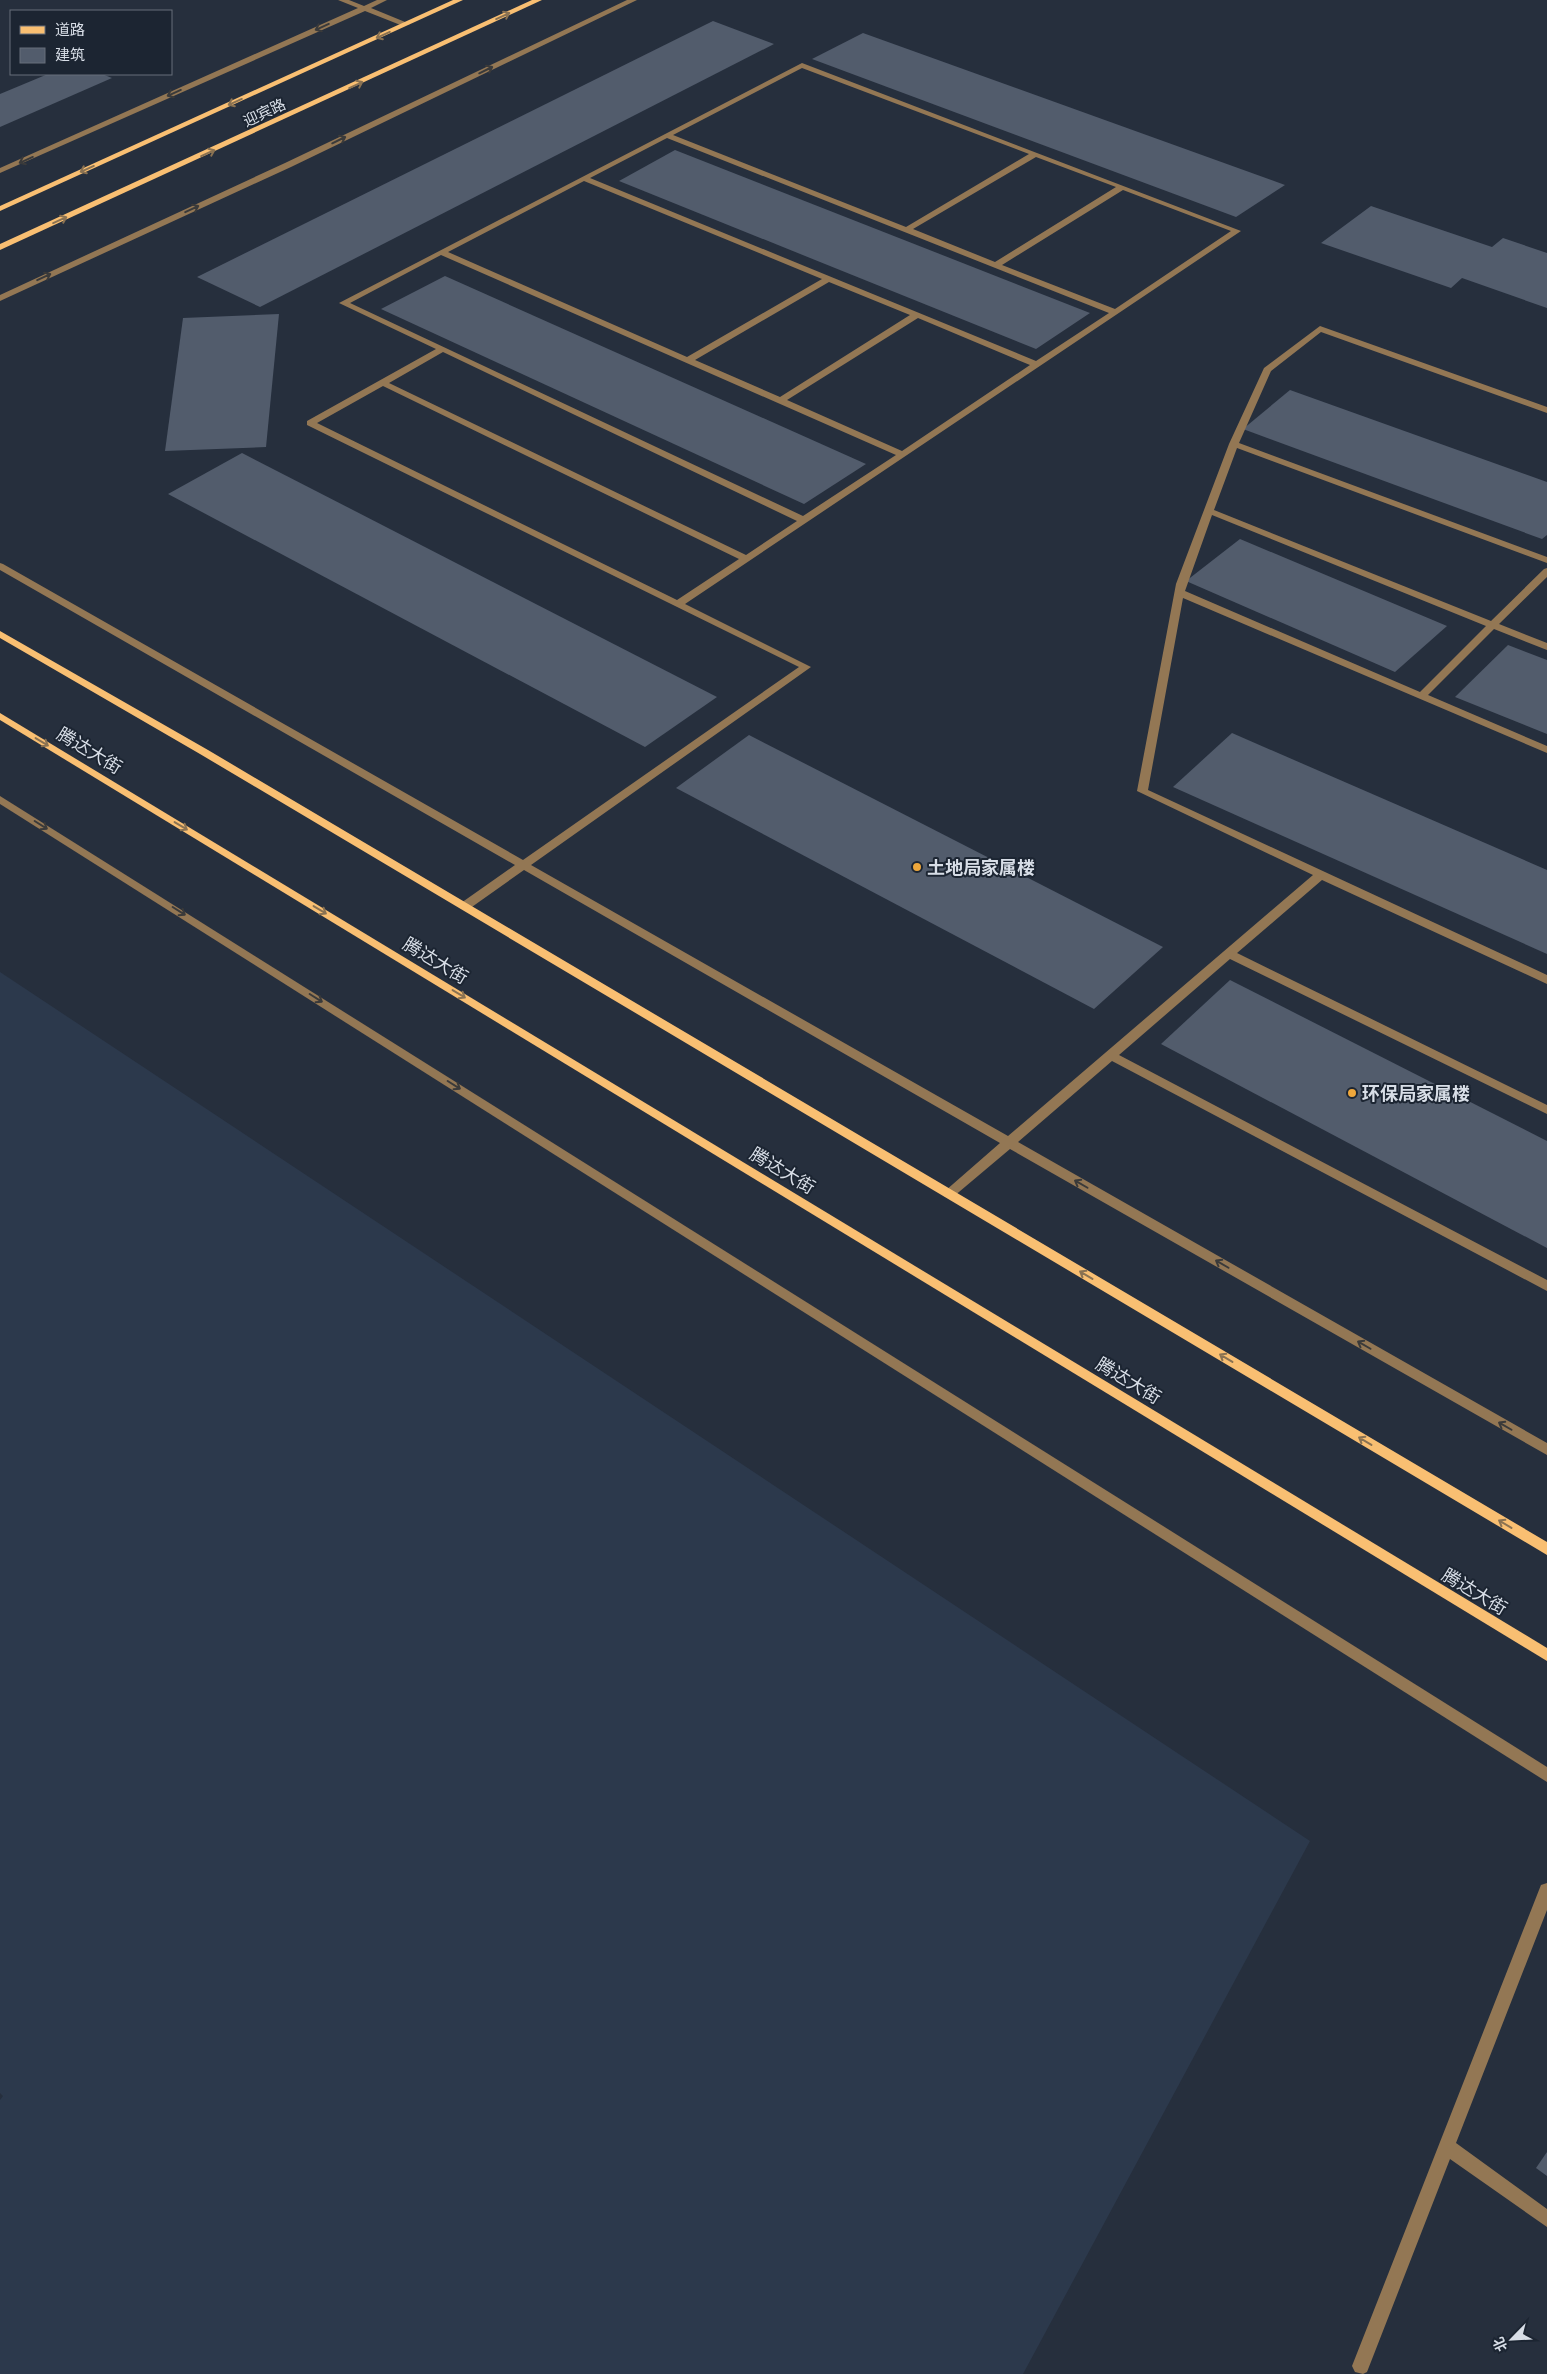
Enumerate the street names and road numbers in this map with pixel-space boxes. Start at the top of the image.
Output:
street label: 迎宾路 [240,94,288,130]
street label: 腾达大街 [53,722,127,778]
street label: 腾达大街 [399,932,473,988]
street label: 腾达大街 [746,1142,820,1198]
street label: 腾达大街 [1092,1352,1166,1408]
street label: 腾达大街 [1438,1563,1512,1619]

